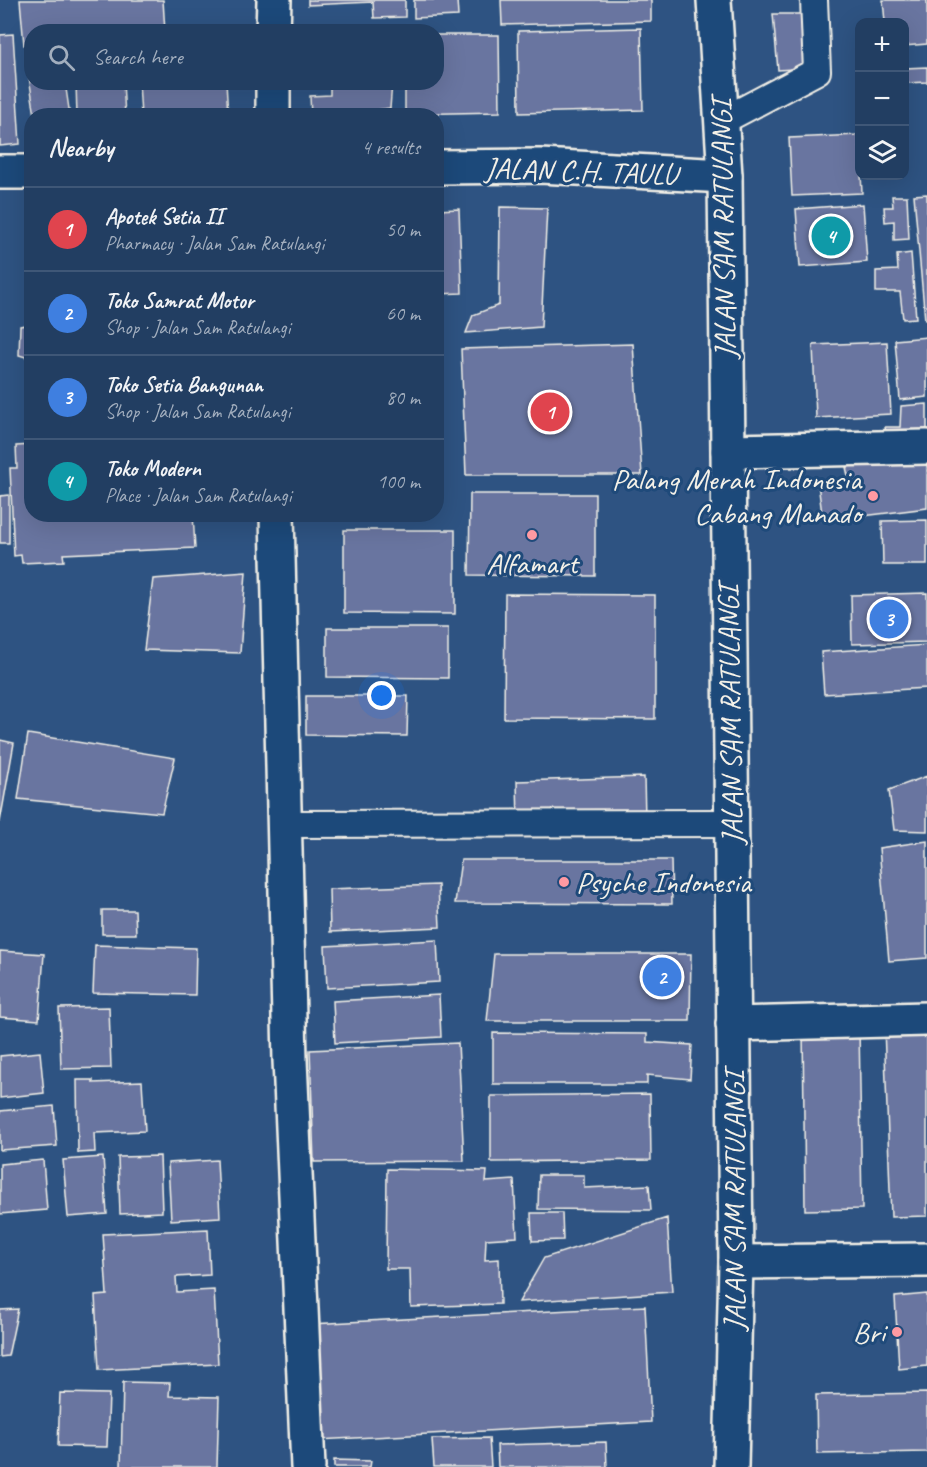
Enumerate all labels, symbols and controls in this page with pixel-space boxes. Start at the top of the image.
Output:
map controls [855,18,909,180]
button: + [855,18,909,72]
search box [24,24,444,90]
icon: search [45,41,78,74]
text: Search here [93,43,183,71]
button: − [855,72,909,126]
street label: JALAN SAM RATULANGI [702,92,744,361]
button: layers [855,126,909,180]
text: Nearby [48,131,113,164]
text: 4 results [361,135,420,160]
street label: JALAN C.H. TAULU [482,149,682,194]
text: Apotek Setia II [105,203,223,231]
pin: 4 [812,214,850,258]
text: 1 [63,217,72,242]
text: 50 m [386,217,420,242]
text: Pharmacy · Jalan Sam Ratulangi [105,231,324,256]
text: Toko Samrat Motor [105,287,254,315]
text: 2 [63,301,72,326]
text: 60 m [386,301,420,326]
text: Shop · Jalan Sam Ratulangi [105,315,290,340]
text: Toko Setia Bangunan [105,371,263,399]
text: 3 [63,385,72,410]
text: 80 m [386,385,420,410]
pin: 1 [530,390,570,434]
text: Shop · Jalan Sam Ratulangi [105,399,290,424]
text: Toko Modern [105,455,201,483]
place label: Palang Merah Indonesia Cabang Manado [612,460,864,532]
text: 4 [63,469,72,494]
text: 100 m [377,469,420,494]
text: Place · Jalan Sam Ratulangi [105,483,292,508]
marker: Palang Merah Indonesia Cabang Manado [866,489,880,503]
marker: Alfamart [525,528,539,542]
place label: Alfamart [486,544,581,582]
street label: JALAN SAM RATULANGI [709,578,751,847]
pin: 3 [870,596,908,642]
your location [367,681,396,710]
place label: Psyche Indonesia [576,863,753,901]
marker: Psyche Indonesia [557,875,571,889]
pin: 2 [642,954,682,1000]
street label: JALAN SAM RATULANGI [715,1064,753,1333]
place label: Bri [853,1313,888,1351]
marker: Bri [890,1325,904,1339]

